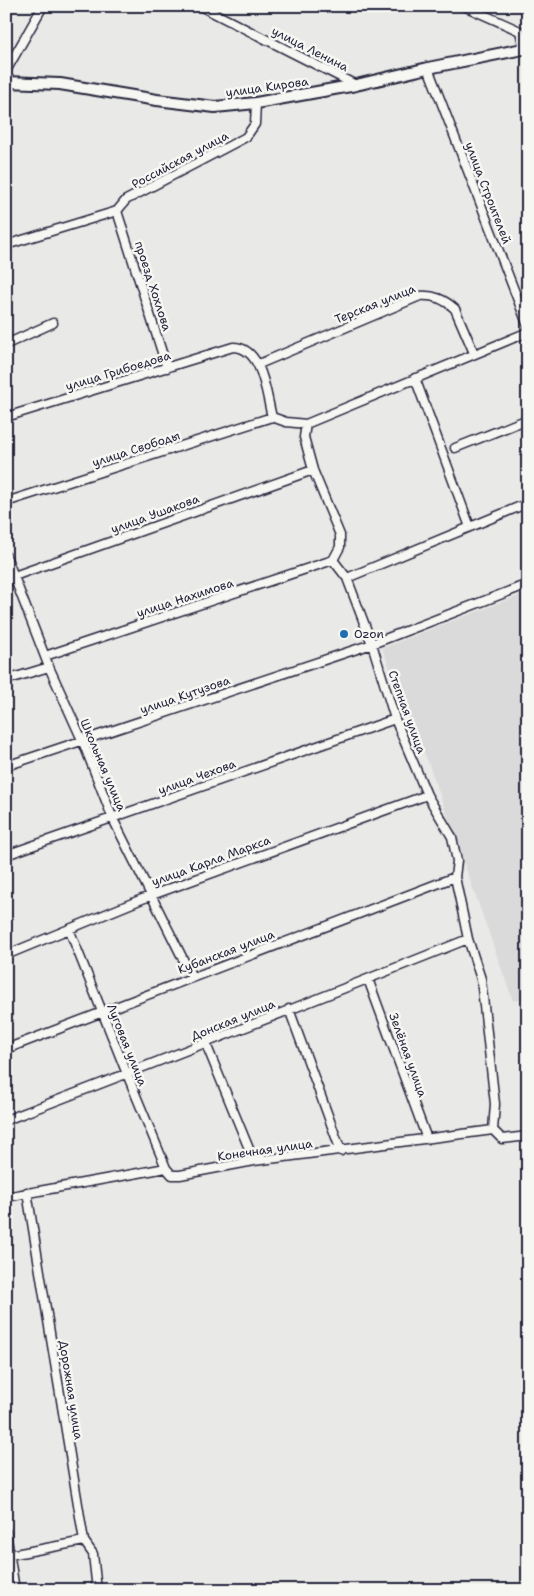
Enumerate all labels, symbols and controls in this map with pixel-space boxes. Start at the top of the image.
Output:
street label: улица Ленина [269,23,352,75]
street label: улица Кирова [225,73,310,101]
street label: Российская улица [129,128,232,192]
street label: улица Строителей [461,140,515,246]
street label: проезд Хохлова [131,239,175,334]
street label: Терская улица [332,280,418,327]
street label: улица Грибоедова [64,347,173,395]
street label: улица Свободы [90,427,182,471]
street label: улица Ушакова [109,490,202,537]
street label: улица Нахимова [135,575,236,621]
place label: Ozon [354,626,384,642]
marker: Ozon [338,628,350,640]
street label: Степная улица [385,668,430,756]
street label: улица Кутузова [138,672,233,718]
street label: Школьная улица [76,716,130,814]
street label: улица Чехова [156,755,238,798]
street label: улица Карла Маркса [149,832,273,890]
street label: Кубанская улица [175,926,277,978]
street label: Донская улица [189,996,278,1044]
street label: Луговая улица [103,1001,151,1089]
street label: Зелёная улица [385,1011,431,1100]
street label: Конечная улица [216,1135,314,1165]
street label: Дорожная улица [55,1339,87,1441]

